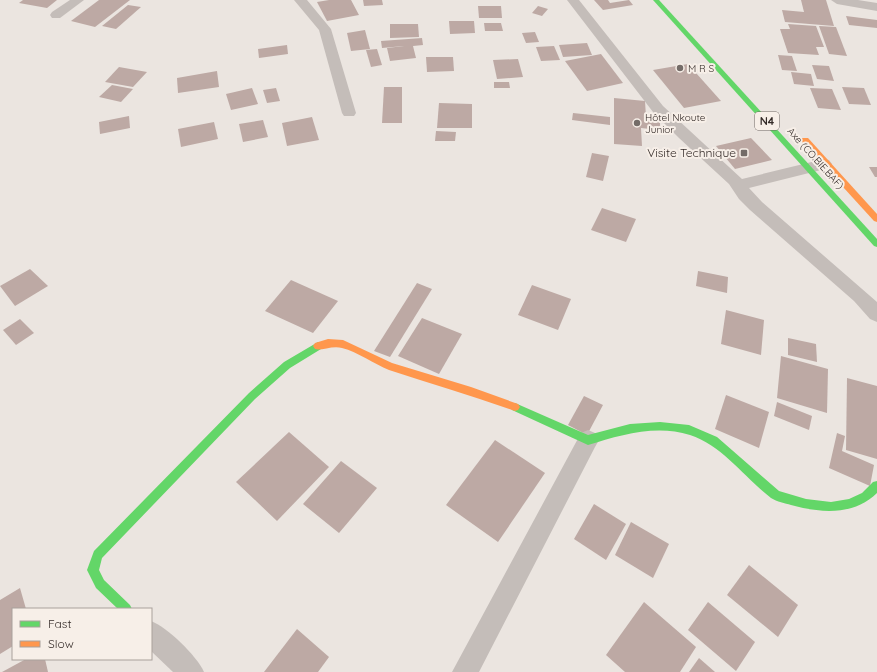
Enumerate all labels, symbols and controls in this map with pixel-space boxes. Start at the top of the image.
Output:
place label: M R S [688,62,714,75]
marker: M R S [675,63,685,73]
place label: Hôtel Nkoute Junior [645,111,706,136]
road number: N4 [755,112,779,130]
marker: Hôtel Nkoute Junior [632,118,642,128]
street label: Axe (CO.BIE.BAF) [785,125,847,192]
place label: Visite Technique [647,145,736,160]
marker: Visite Technique [739,148,749,158]
legend [12,608,152,660]
text: Fast [48,616,72,631]
text: Slow [48,636,74,651]

